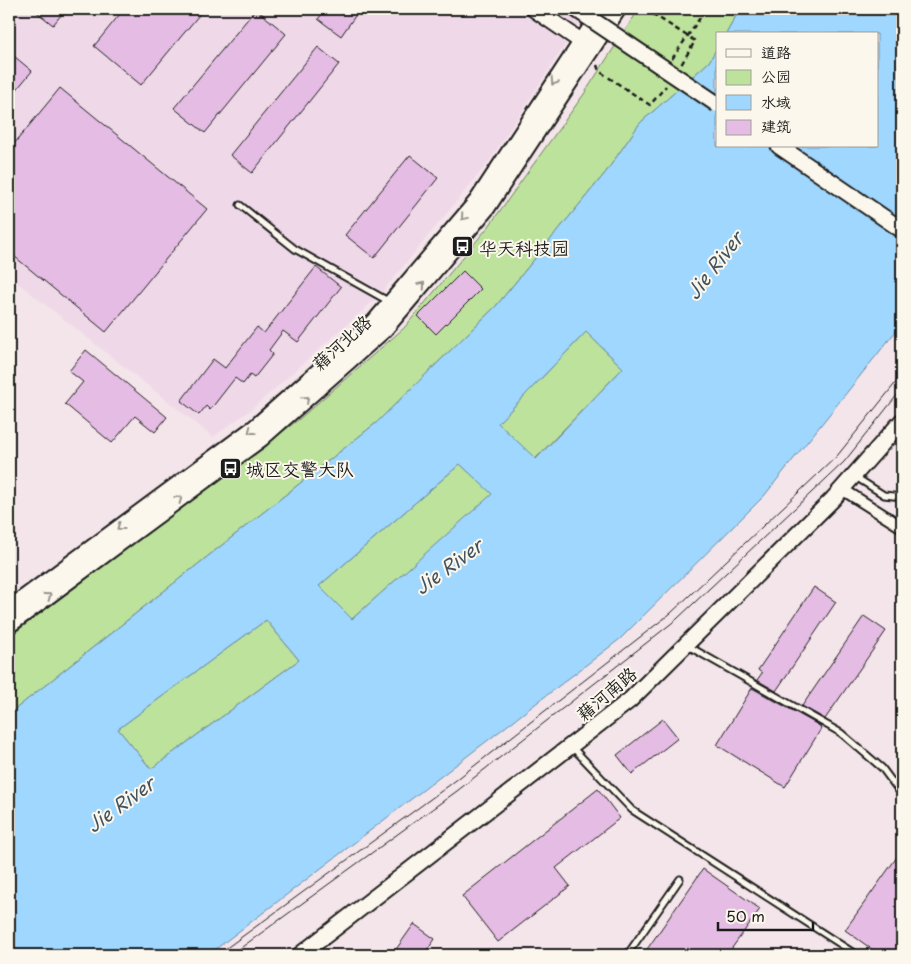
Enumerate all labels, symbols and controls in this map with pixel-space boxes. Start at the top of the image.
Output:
legend [716,32,878,148]
text: 道路 [761,40,791,63]
text: 公园 [761,64,791,87]
one-way arrow [551,77,561,86]
text: 水域 [761,90,791,113]
text: 建筑 [761,114,791,137]
one-way arrow [461,211,469,220]
water label: Jie River [679,223,751,305]
place label: 华天科技园 [479,234,569,261]
bus stop icon: 华天科技园 [451,235,475,259]
one-way arrow [416,282,424,291]
street label: 藉河北路 [305,308,377,376]
one-way arrow [301,395,310,404]
one-way arrow [248,425,257,433]
place label: 城区交警大队 [246,455,354,482]
bus stop icon: 城区交警大队 [218,456,242,480]
one-way arrow [173,497,182,505]
one-way arrow [116,521,126,530]
water label: Jie River [408,530,491,600]
one-way arrow [42,593,52,602]
street label: 藉河南路 [570,660,642,726]
water label: Jie River [80,768,163,838]
scale bar [718,899,814,931]
text: 50 m [726,904,765,927]

